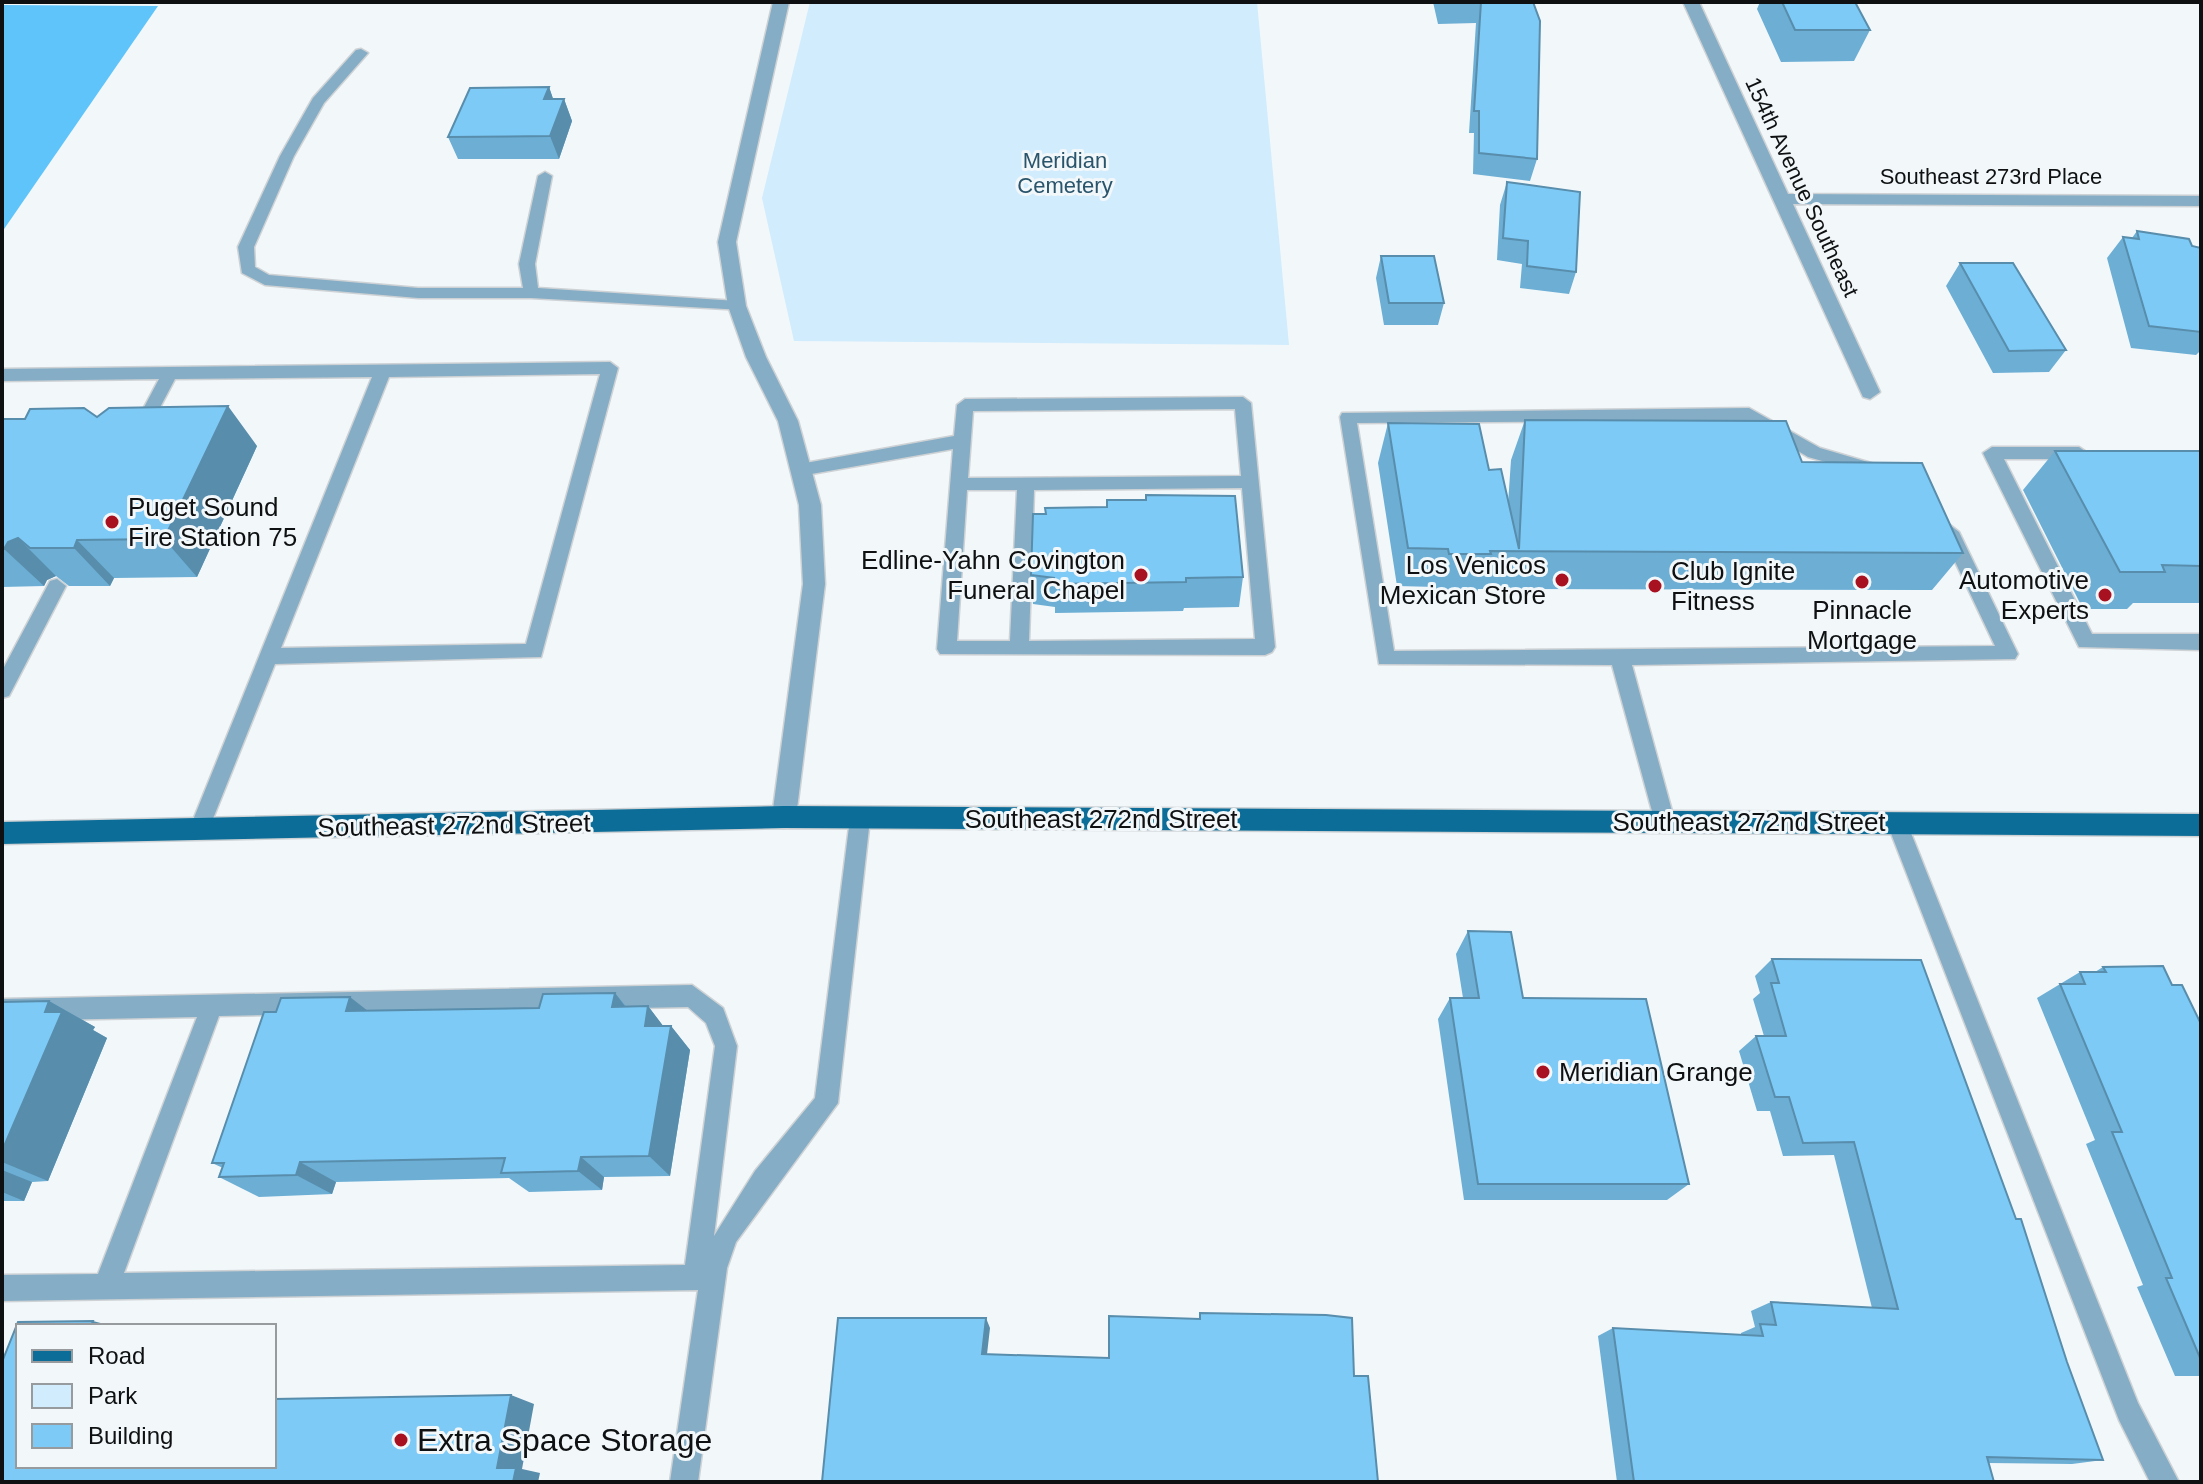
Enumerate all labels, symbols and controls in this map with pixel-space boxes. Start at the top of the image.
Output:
street label: 154th Avenue Southeast [1740,73,1864,301]
park label: Meridian Cemetery [1017,148,1113,198]
street label: Southeast 273rd Place [1880,164,2102,189]
place label: Puget Sound Fire Station 75 [128,492,297,552]
marker: Puget Sound Fire Station 75 [103,513,121,531]
place label: Edline-Yahn Covington Funeral Chapel [861,545,1125,605]
place label: Los Venicos Mexican Store [1380,550,1546,610]
place label: Club Ignite Fitness [1671,556,1795,616]
place label: Automotive Experts [1959,565,2089,625]
marker: Edline-Yahn Covington Funeral Chapel [1132,566,1150,584]
marker: Los Venicos Mexican Store [1553,571,1571,589]
marker: Pinnacle Mortgage [1853,573,1871,591]
marker: Club Ignite Fitness [1646,577,1664,595]
marker: Automotive Experts [2096,586,2114,604]
place label: Pinnacle Mortgage [1807,595,1917,655]
street label: Southeast 272nd Street [964,804,1238,834]
street label: Southeast 272nd Street [1612,807,1886,837]
street label: Southeast 272nd Street [317,808,592,842]
place label: Meridian Grange [1559,1057,1753,1087]
marker: Meridian Grange [1534,1063,1552,1081]
legend [16,1324,276,1468]
text: Road [88,1342,145,1369]
text: Park [88,1382,138,1409]
text: Building [88,1422,173,1449]
place label: Extra Space Storage [417,1422,712,1458]
marker: Extra Space Storage [392,1431,410,1449]

